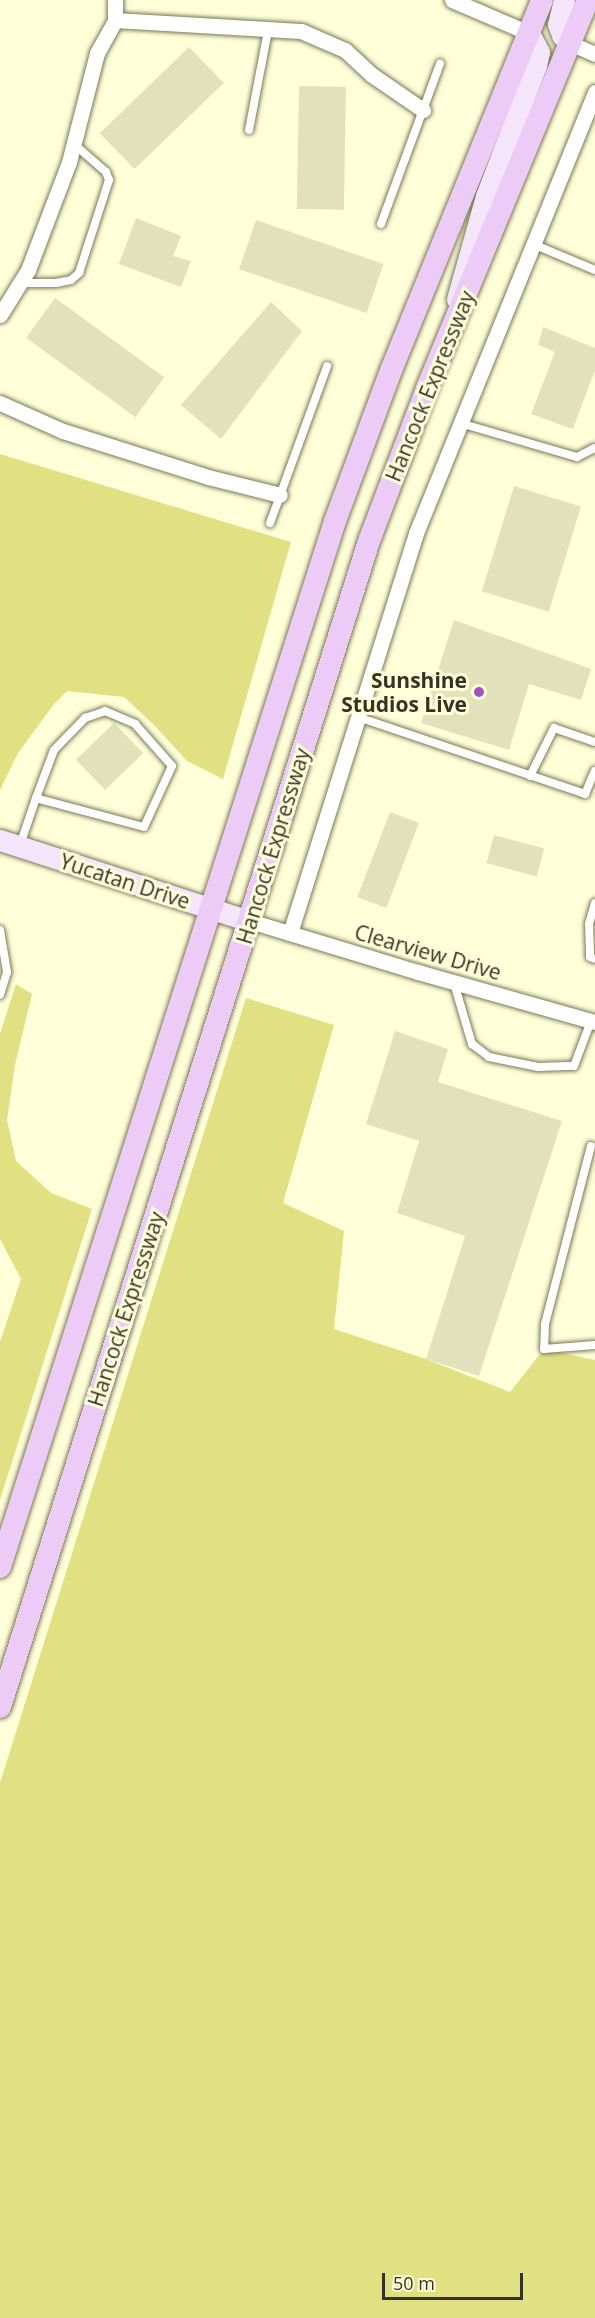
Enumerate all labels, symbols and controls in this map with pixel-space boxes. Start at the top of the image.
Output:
street label: Hancock Expressway [380,287,480,485]
place label: Sunshine Studios Live [341,667,467,717]
marker: Sunshine Studios Live [472,685,486,699]
street label: Hancock Expressway [231,745,315,947]
street label: Yucatan Drive [57,848,193,914]
street label: Clearview Drive [352,919,504,985]
street label: Hancock Expressway [83,1208,169,1410]
scale bar [385,2261,526,2299]
text: 50 m [393,2271,435,2295]

